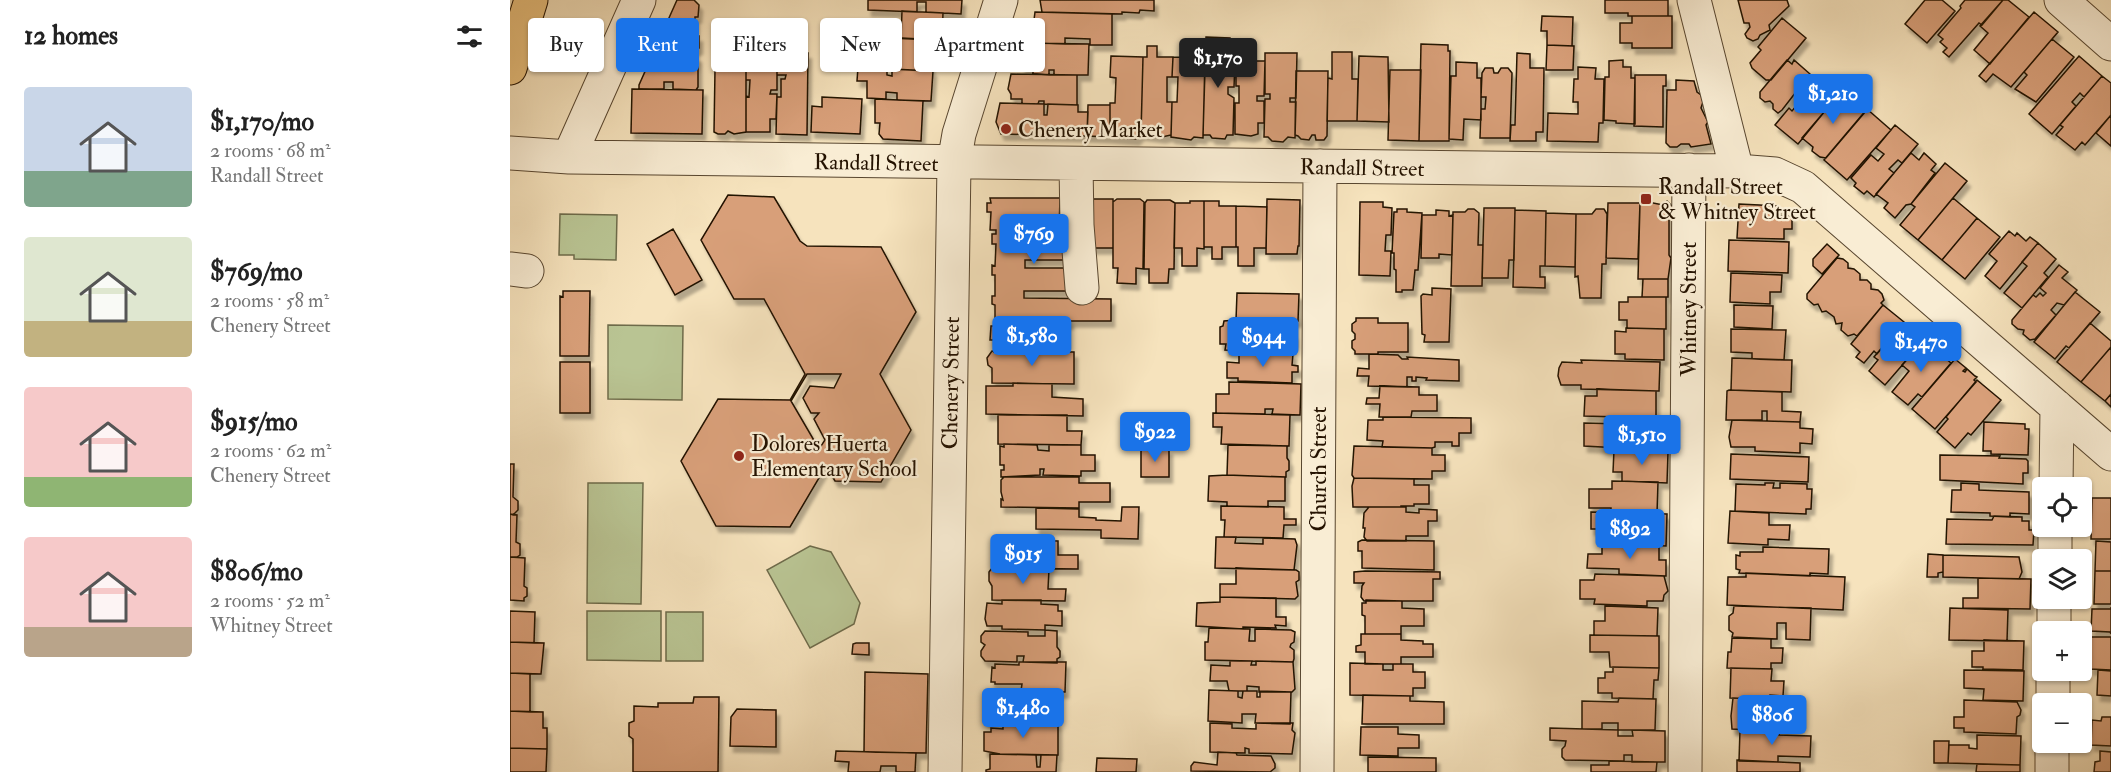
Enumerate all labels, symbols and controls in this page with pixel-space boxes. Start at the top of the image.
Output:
chip: Buy [528,18,604,72]
chip: Rent [616,18,699,72]
chip: Filters [711,18,808,72]
chip: New [820,18,902,72]
chip: Apartment [914,18,1045,72]
text: 12 homes [24,20,118,52]
icon: filters [453,20,486,53]
pin: $1,170 [1169,38,1267,89]
text: $1,170 [1193,45,1243,70]
pin: $1,210 [1784,74,1882,125]
text: $1,210 [1808,81,1858,106]
text: $1,170/mo [210,106,314,138]
icon: home [72,111,144,183]
place label: Chenery Market [1018,116,1163,144]
marker: Chenery Market [999,122,1013,136]
text: 2 rooms · 68 m² [210,138,331,163]
street label: Randall Street [813,148,939,178]
street label: Randall Street [1299,153,1425,183]
text: Randall Street [210,163,324,188]
place label: Randall Street & Whitney Street [1658,173,1816,226]
marker: Randall Street & Whitney Street [1639,192,1653,206]
pin: $769 [998,214,1070,265]
text: $769 [1014,221,1054,246]
street label: Whitney Street [1675,242,1703,377]
text: $769/mo [210,256,302,288]
icon: home [72,261,144,333]
text: 2 rooms · 58 m² [210,288,329,313]
text: Chenery Street [210,313,331,338]
street label: Chenery Street [936,316,966,450]
pin: $1,580 [983,316,1081,367]
pin: $944 [1227,317,1299,368]
pin: $1,470 [1872,322,1970,373]
text: $1,580 [1006,323,1058,348]
text: $944 [1241,324,1285,349]
text: $1,470 [1894,329,1948,354]
text: $915/mo [210,406,298,438]
street label: Church Street [1305,406,1333,532]
icon: home [72,411,144,483]
pin: $922 [1119,412,1191,463]
pin: $1,510 [1593,415,1691,466]
text: $922 [1134,419,1176,444]
text: $1,510 [1618,422,1666,447]
place label: Dolores Huerta Elementary School [751,430,917,483]
text: 2 rooms · 62 m² [210,438,331,463]
marker: Dolores Huerta Elementary School [732,449,746,463]
text: Chenery Street [210,463,331,488]
map controls [2032,477,2092,753]
button: locate [2032,477,2092,537]
pin: $892 [1594,509,1666,560]
text: $892 [1609,516,1651,541]
pin: $915 [987,534,1059,585]
text: $915 [1004,541,1042,566]
button: layers [2032,549,2092,609]
text: $806/mo [210,556,303,588]
icon: home [72,561,144,633]
text: 2 rooms · 52 m² [210,588,330,613]
text: Whitney Street [210,613,333,638]
button: + [2032,621,2092,681]
pin: $1,480 [974,688,1072,739]
button: − [2032,693,2092,753]
text: $1,480 [996,695,1050,720]
pin: $806 [1736,695,1808,746]
text: $806 [1751,702,1793,727]

